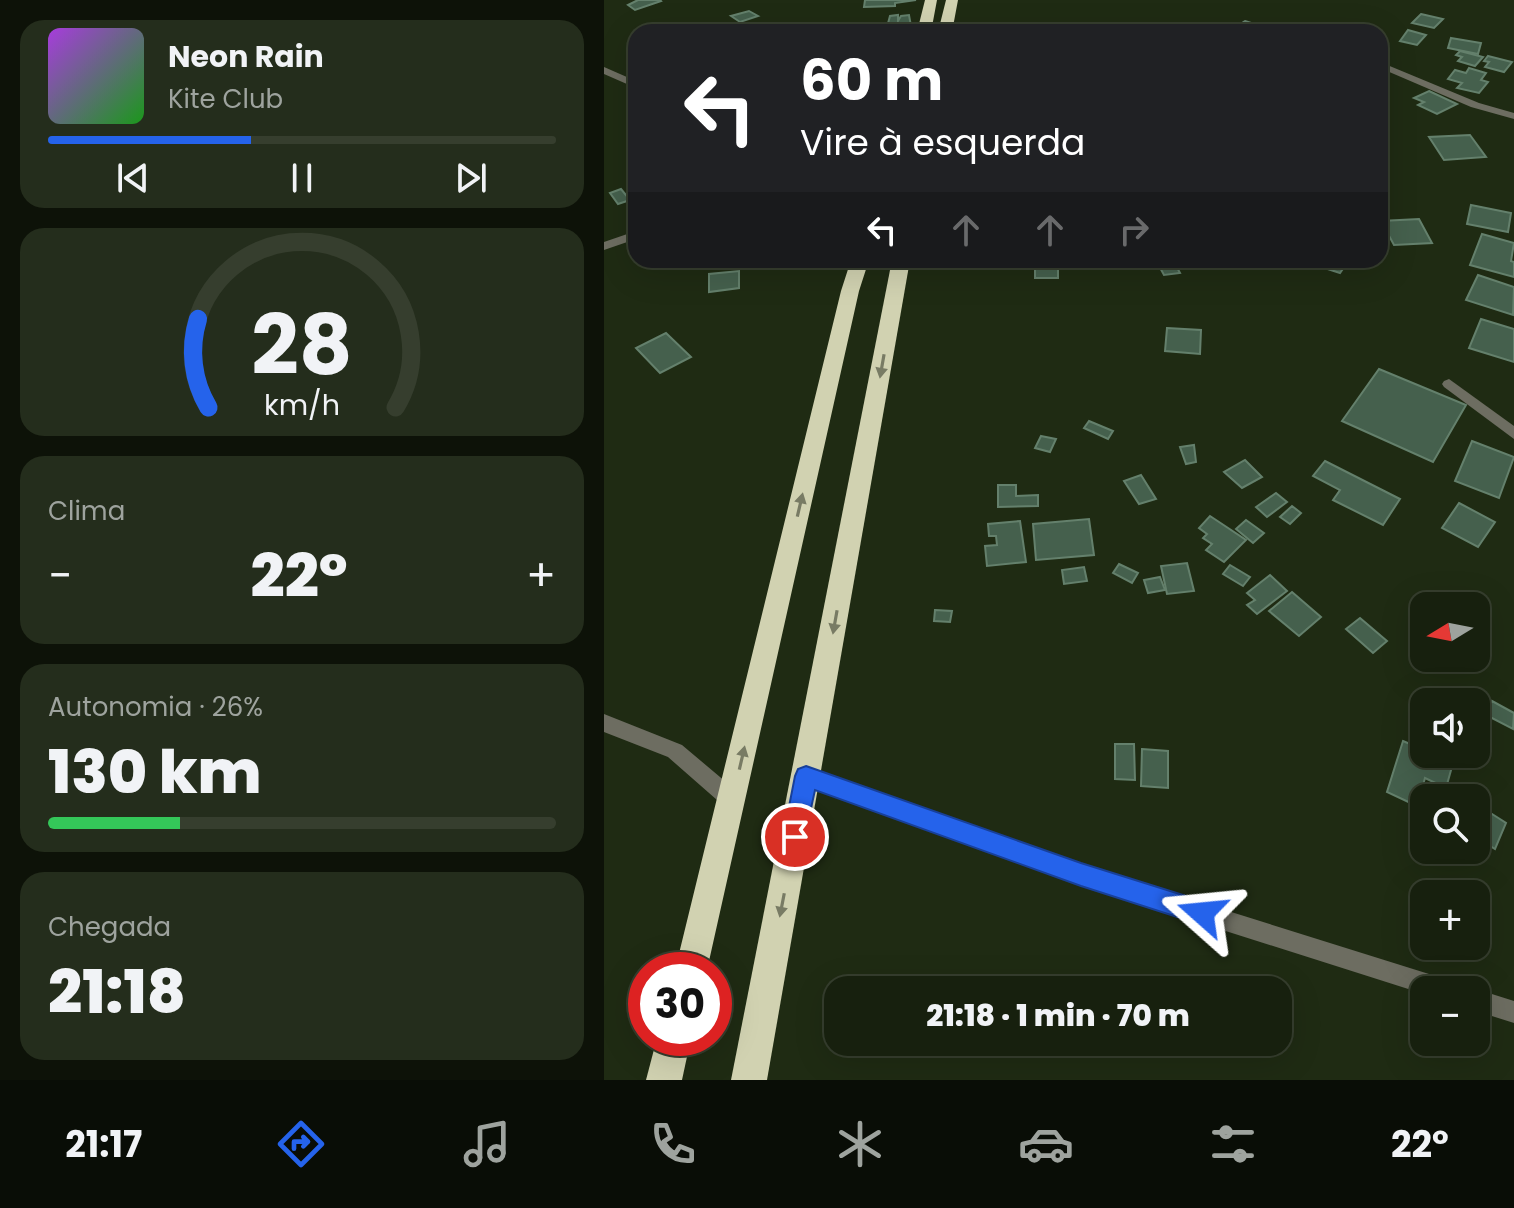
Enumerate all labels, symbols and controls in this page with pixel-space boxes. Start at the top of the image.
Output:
text: Neon Rain [168,35,324,78]
text: 60 m [800,41,943,120]
icon: left [668,56,772,160]
text: Kite Club [168,81,283,117]
text: Vire à esquerda [800,117,1085,168]
icon: previous [111,156,155,200]
icon: pause [280,156,324,200]
icon: next [449,156,493,200]
icon: left [860,208,904,252]
icon: ahead [944,208,988,252]
icon: ahead [1028,208,1072,252]
icon: right [1112,208,1156,252]
text: 28 [251,287,353,403]
one-way arrow [875,354,887,379]
text: km/h [264,385,340,425]
one-way arrow [795,492,807,517]
text: Clima [48,493,125,529]
text: 22° [251,534,348,618]
text: − [48,545,72,606]
text: + [526,545,556,606]
north arrow [1410,592,1490,672]
map controls [1410,592,1490,1056]
one-way arrow [828,610,840,635]
button: sound [1410,688,1490,768]
text: Autonomia · 26% [48,689,263,725]
text: 130 km [48,730,262,814]
one-way arrow [736,745,748,770]
button: search [1410,784,1490,864]
pin [761,803,829,871]
icon: arrive [773,815,817,859]
position arrow [1160,871,1244,955]
button: + [1410,880,1490,960]
one-way arrow [775,893,787,918]
text: Chegada [48,909,171,945]
text: 21:18 [48,950,186,1034]
speed limit sign: 30 [628,952,732,1056]
button: − [1410,976,1490,1056]
text: 21:18 · 1 min · 70 m [926,994,1190,1037]
icon: directions [273,1116,329,1172]
icon: music [459,1116,515,1172]
icon: phone [645,1116,701,1172]
icon: climate [832,1116,888,1172]
icon: car [1018,1116,1074,1172]
icon: filters [1205,1116,1261,1172]
text: 21:17 [65,1119,142,1170]
text: 22° [1391,1119,1449,1170]

